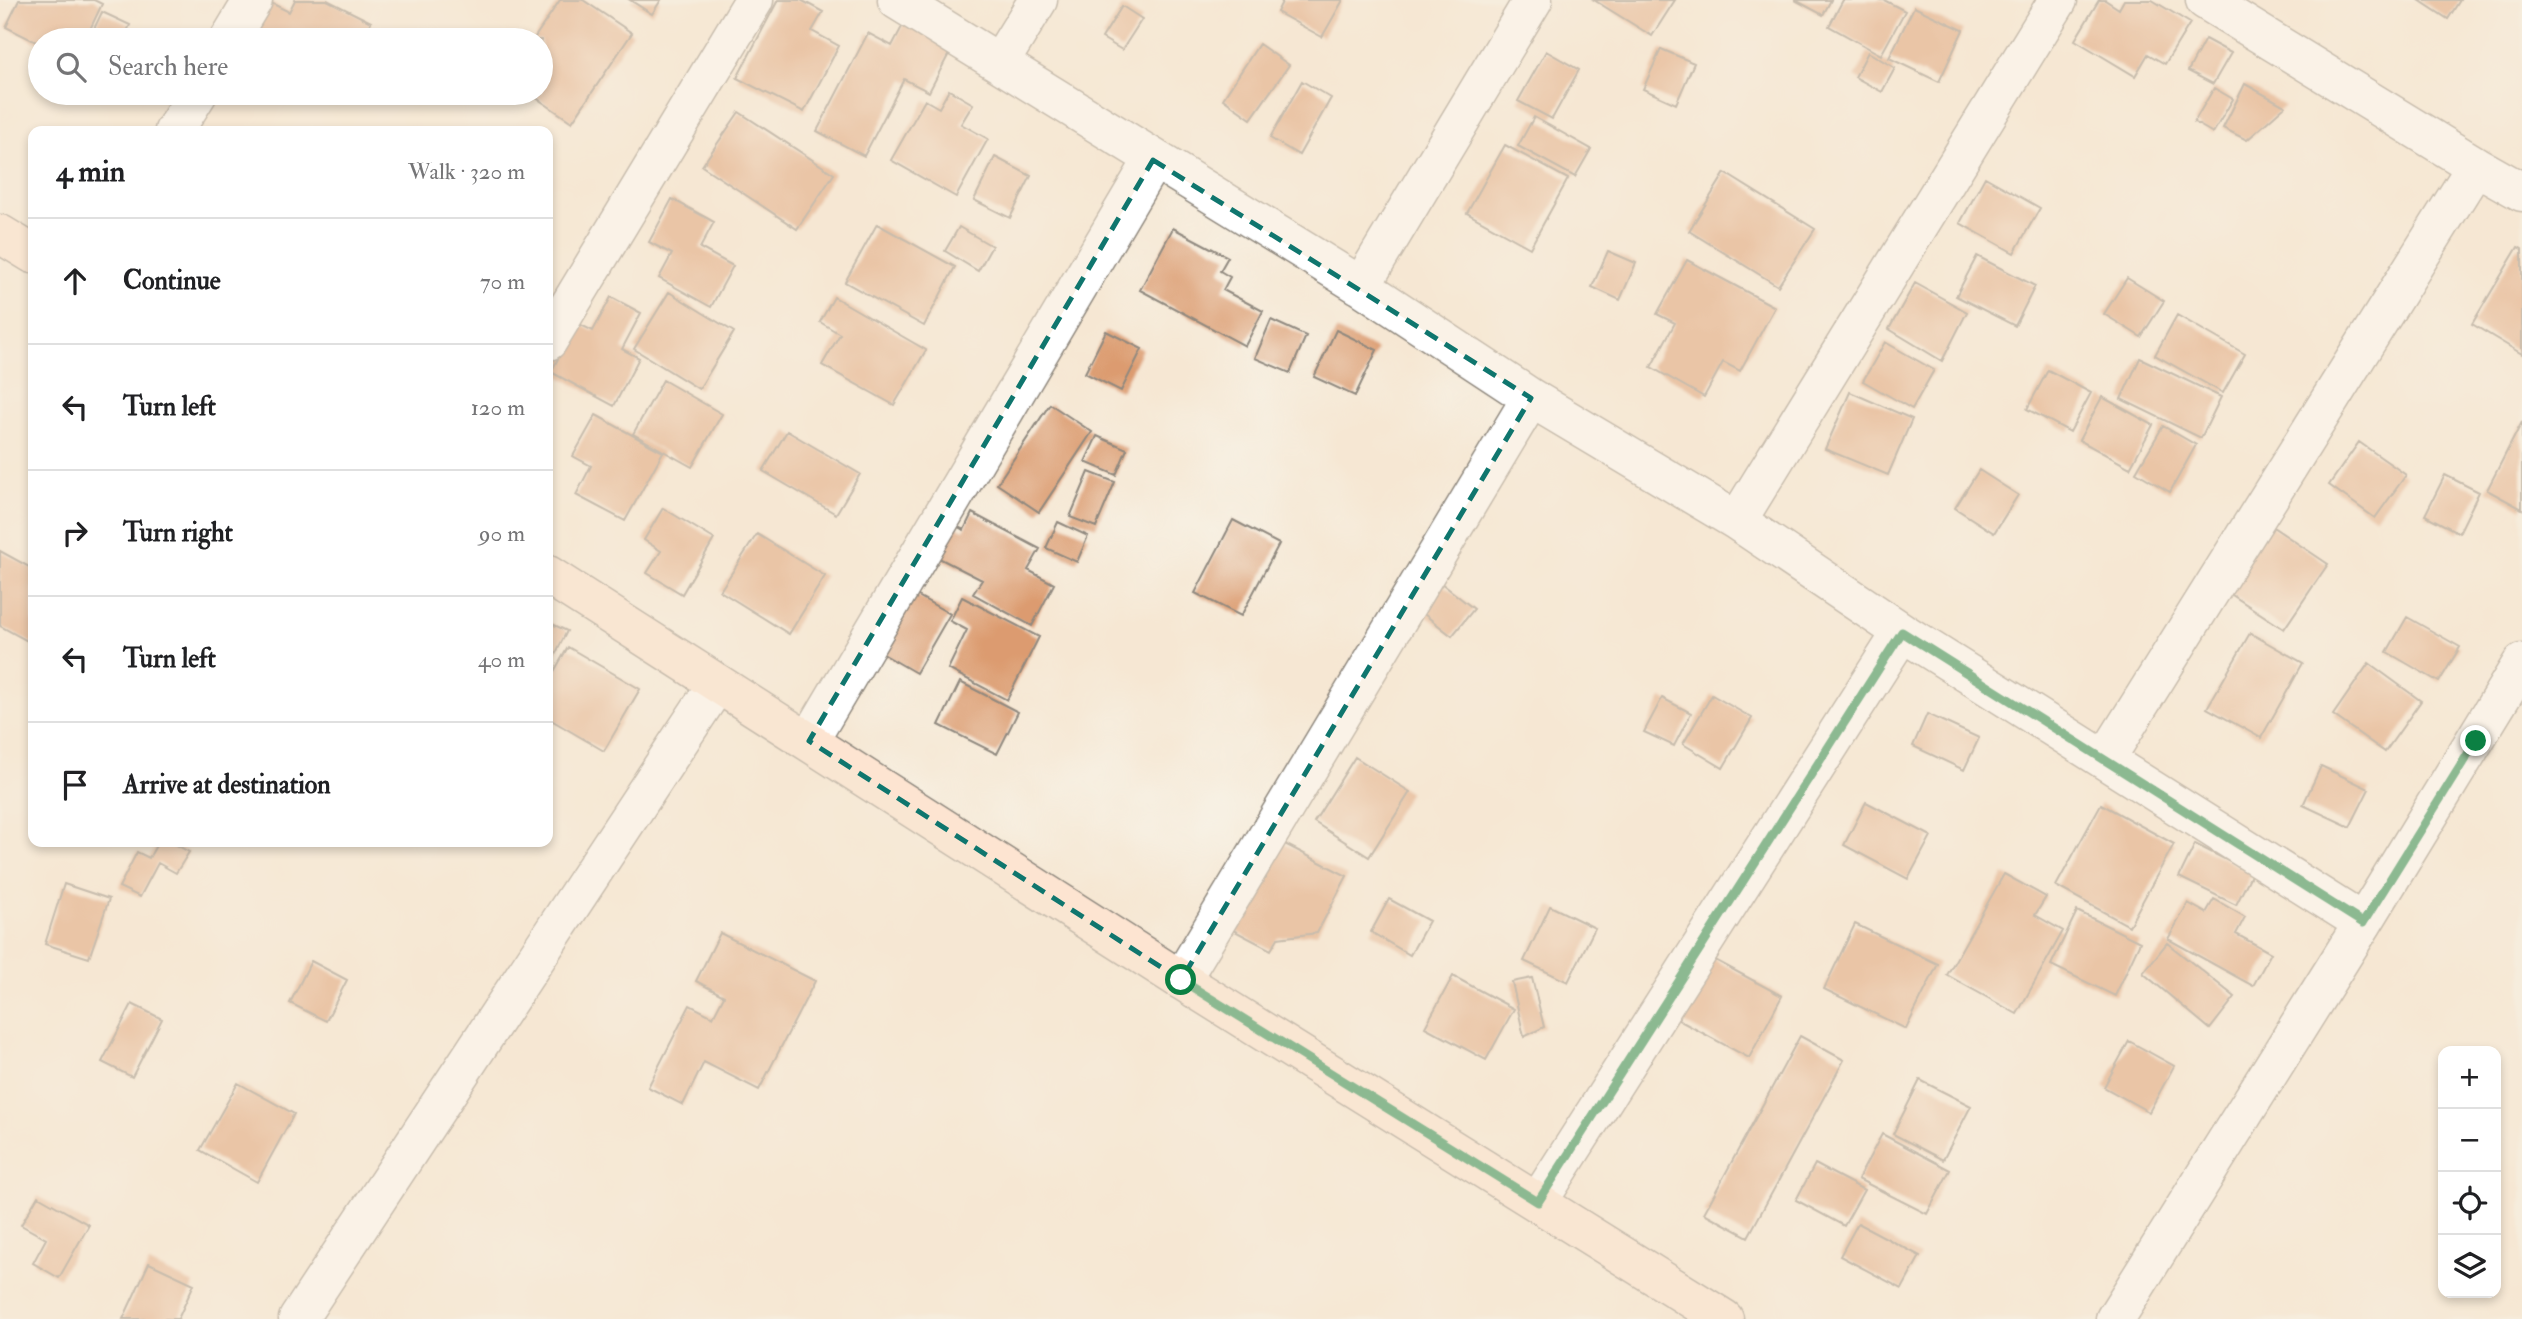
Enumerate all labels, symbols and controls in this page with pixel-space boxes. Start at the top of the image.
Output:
search box [28,28,553,105]
icon: search [52,48,90,86]
text: Search here [108,51,228,83]
text: 4 min [56,153,125,190]
text: Walk · 320 m [408,157,525,186]
icon: ahead [56,262,94,300]
text: Continue [123,265,221,297]
text: 70 m [480,267,525,296]
icon: left [56,388,94,426]
text: Turn left [123,391,216,423]
text: 120 m [471,393,525,422]
icon: right [56,514,94,552]
text: Turn right [123,517,233,549]
text: 90 m [479,519,525,548]
icon: left [56,640,94,678]
text: Turn left [123,643,216,675]
text: 40 m [478,645,525,674]
route end [2460,725,2491,756]
icon: arrive [56,766,94,804]
text: Arrive at destination [123,769,331,801]
route start [1165,964,1196,995]
map controls [2438,1046,2501,1298]
button: + [2438,1046,2501,1109]
button: − [2438,1109,2501,1172]
button: locate [2438,1172,2501,1235]
button: layers [2438,1235,2501,1298]

